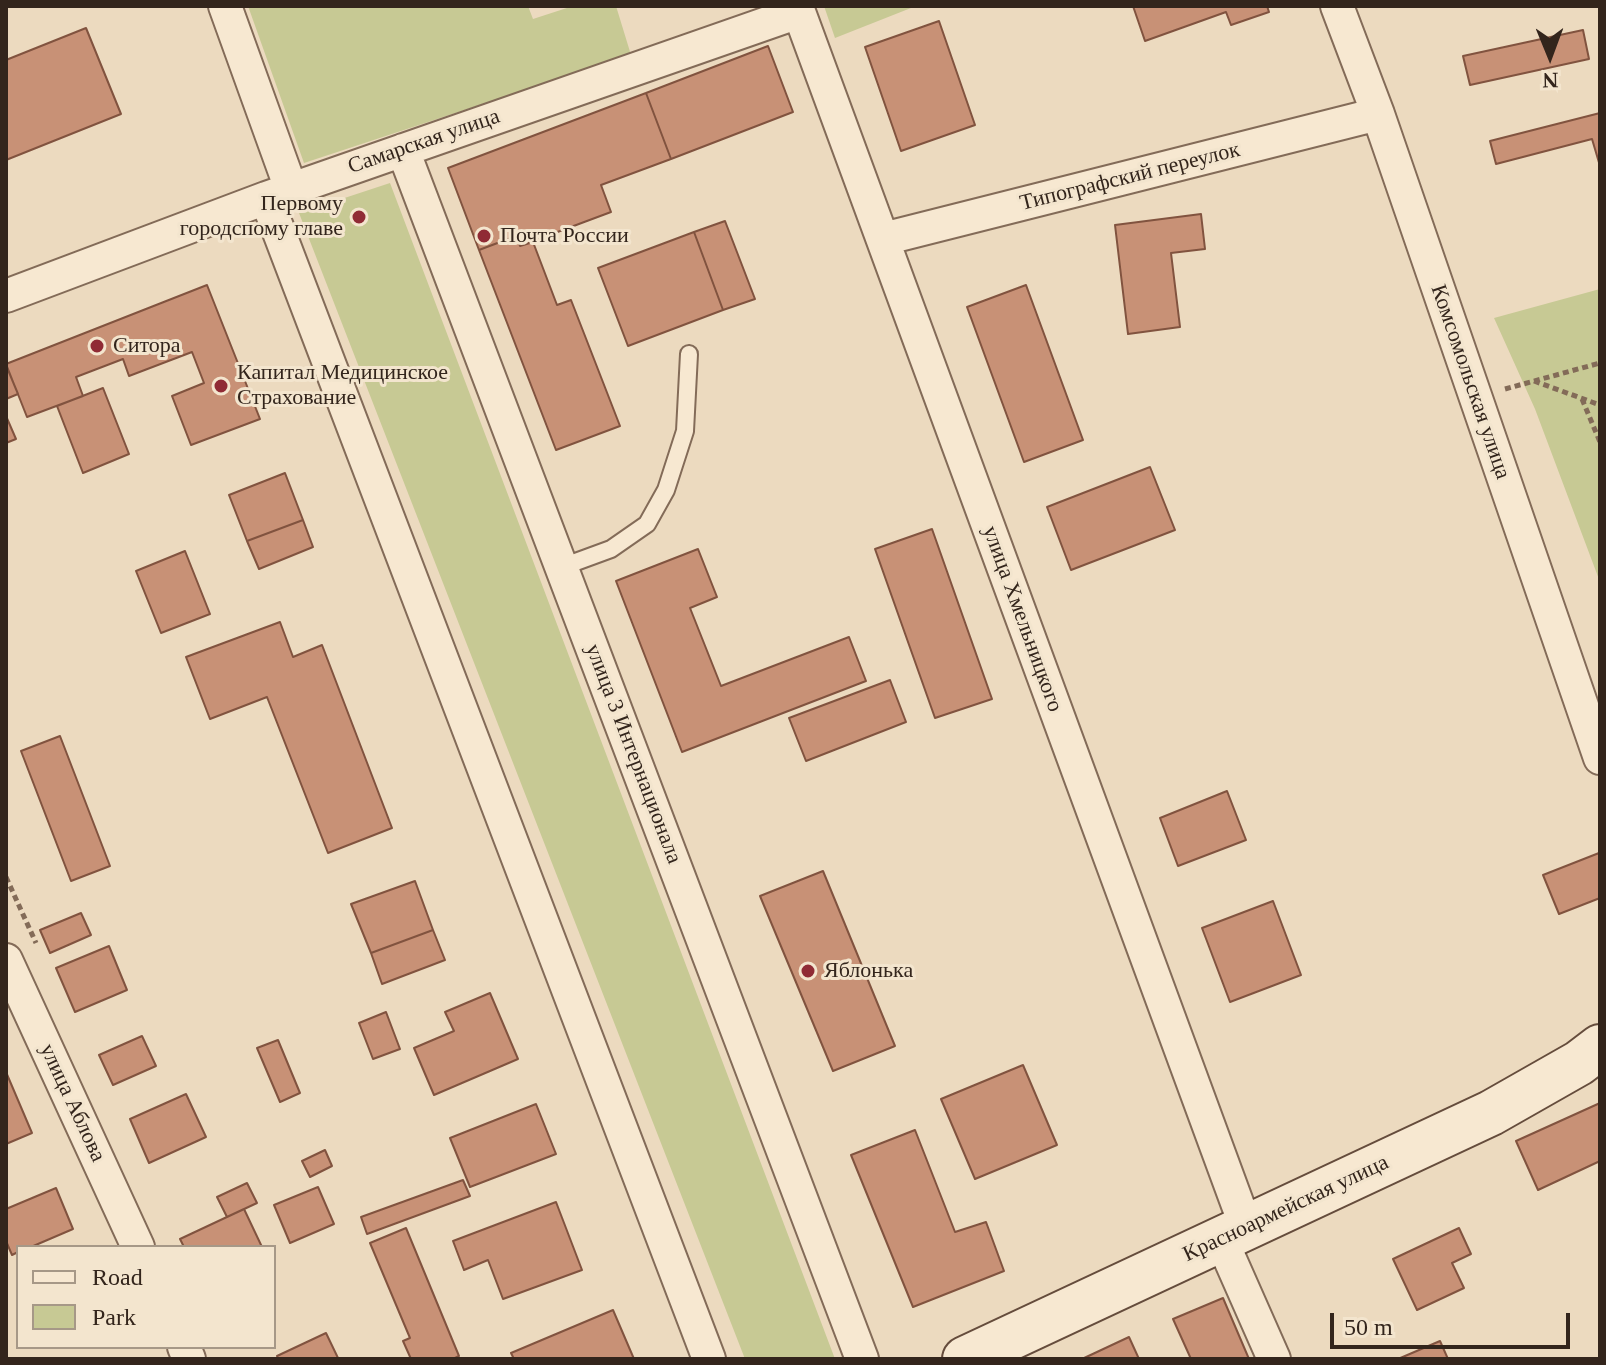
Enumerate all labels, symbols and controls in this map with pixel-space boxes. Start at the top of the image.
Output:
north arrow [1510,16,1590,96]
text: N [1542,68,1559,93]
street label: Самарская улица [345,104,503,180]
street label: Типографский переулок [1017,137,1243,217]
place label: Первому городспому главе [180,191,343,242]
marker: Первому городспому главе [350,208,368,226]
place label: Почта России [500,223,629,249]
marker: Почта России [475,227,493,245]
street label: Комсомольская улица [1424,281,1516,483]
place label: Ситора [113,333,181,359]
marker: Ситора [88,337,106,355]
place label: Капитал Медицинское Страхование [237,360,448,412]
marker: Капитал Медицинское Страхование [212,377,230,395]
street label: улица Хмельницкого [976,523,1068,715]
street label: улица 3 Интернационала [579,641,687,867]
place label: Яблонька [824,958,913,984]
marker: Яблонька [799,962,817,980]
street label: улица Аблова [33,1040,111,1166]
street label: Красноармейская улица [1179,1150,1393,1268]
legend [16,1245,276,1349]
text: Road [92,1264,143,1290]
scale bar [1334,1297,1574,1347]
text: Park [92,1304,136,1330]
text: 50 m [1344,1314,1393,1340]

